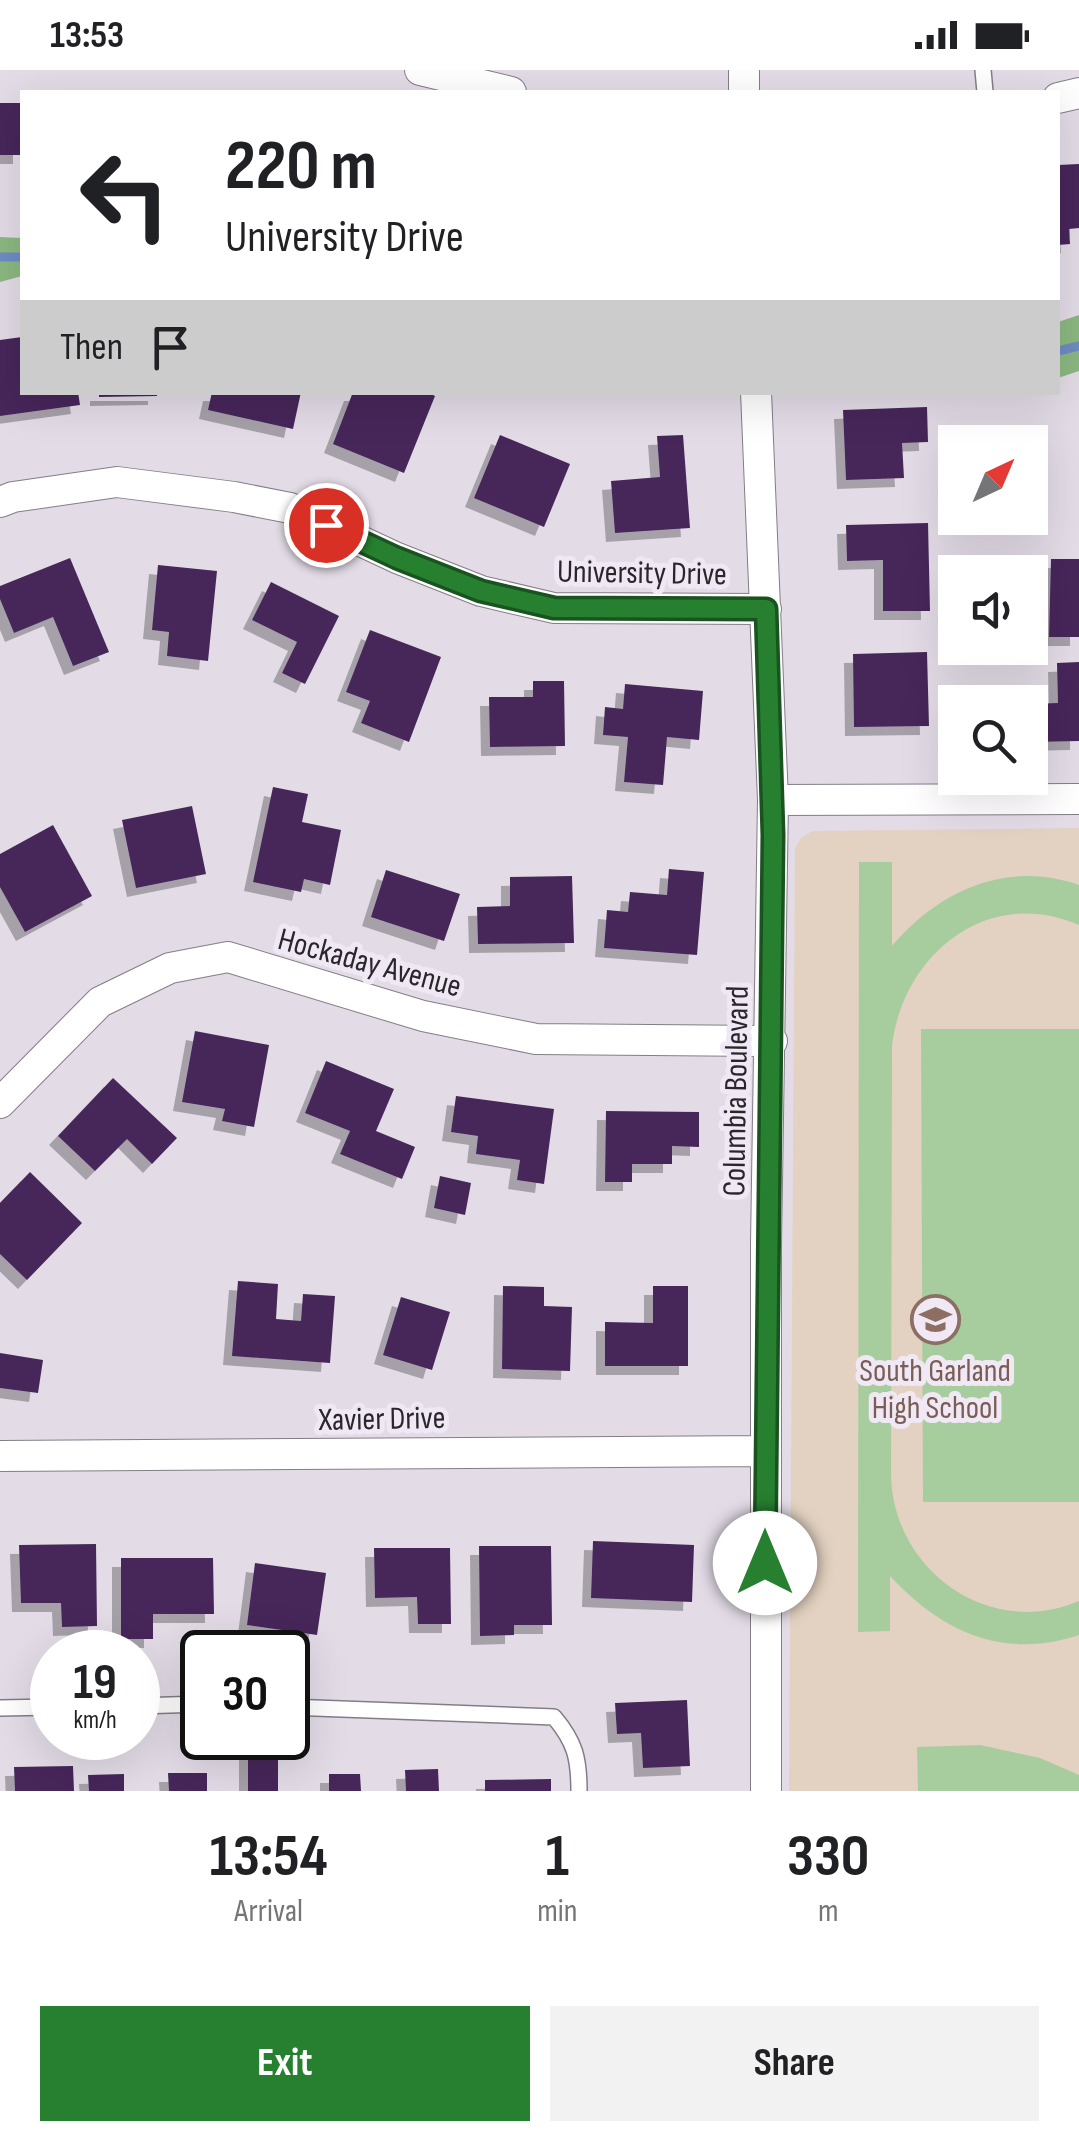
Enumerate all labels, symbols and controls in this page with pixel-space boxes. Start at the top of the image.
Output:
text: 13:53 [50,13,124,58]
text: 220 m [225,125,377,209]
icon: left [60,130,190,260]
text: University Drive [225,210,464,265]
icon: arrive [143,320,198,375]
text: Then [60,325,123,370]
north arrow [938,425,1048,535]
map controls [938,425,1048,795]
pin [284,483,369,568]
icon: arrive [299,498,354,553]
street label: University Drive [557,553,727,594]
button: sound [938,555,1048,665]
button: search [938,685,1048,795]
street label: Hockaday Avenue [274,920,465,1007]
street label: Columbia Boulevard [715,985,758,1197]
school or university icon: South Garland High School [909,1294,961,1346]
place label: South Garland High School [859,1352,1011,1428]
street label: Xavier Drive [317,1399,446,1440]
position arrow [713,1511,817,1615]
speed limit sign: 30 [180,1630,310,1760]
text: 19 [73,1653,117,1713]
text: km/h [73,1705,117,1736]
text: 13:54 [210,1821,328,1893]
text: 1 [546,1821,569,1893]
text: 330 [787,1821,869,1893]
text: Arrival [234,1892,303,1931]
text: min [537,1892,577,1931]
text: m [818,1892,839,1931]
button: Exit [40,2006,530,2121]
button: Share [550,2006,1039,2121]

